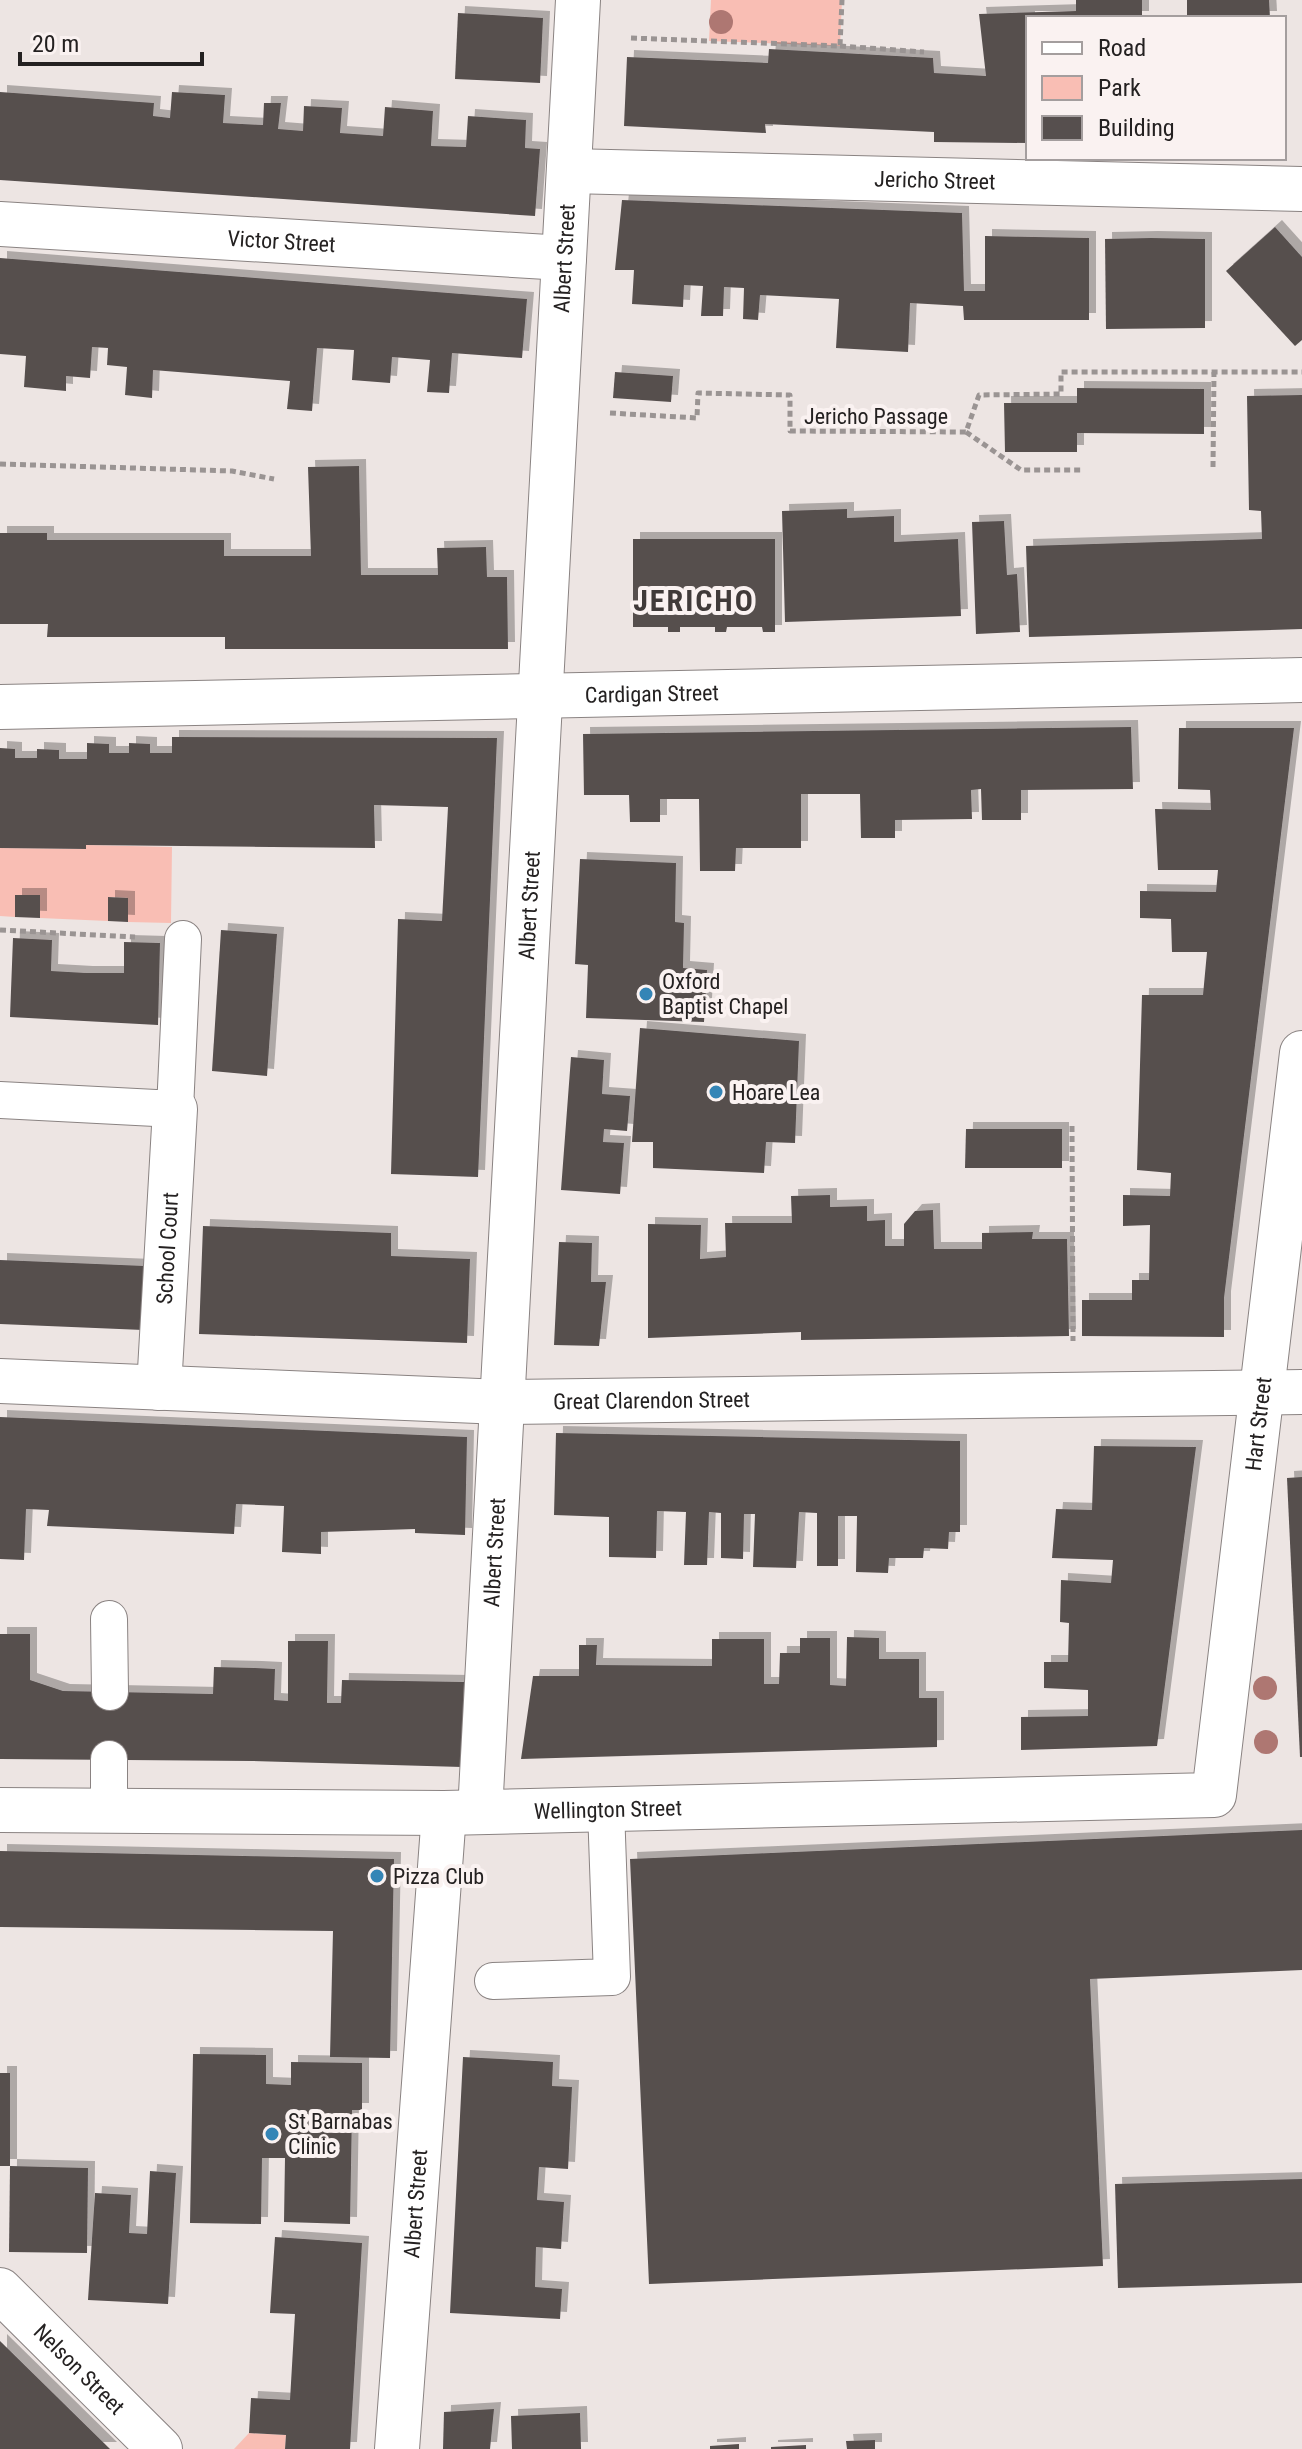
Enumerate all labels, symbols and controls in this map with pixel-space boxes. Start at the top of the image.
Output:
scale bar [20,16,202,66]
legend [1026,16,1286,160]
text: 20 m [32,30,79,58]
text: Road [1098,34,1146,62]
text: Park [1098,74,1141,102]
text: Building [1098,114,1175,142]
street label: Jericho Street [874,167,996,194]
street label: Albert Street [549,203,580,314]
street label: Victor Street [227,226,336,257]
street label: Jericho Passage [804,404,948,429]
district label: JERICHO [633,583,755,618]
street label: Cardigan Street [585,680,719,708]
street label: Albert Street [514,850,545,961]
place label: Oxford Baptist Chapel [662,969,788,1019]
marker: Oxford Baptist Chapel [637,985,655,1003]
place label: Hoare Lea [732,1080,820,1105]
marker: Hoare Lea [707,1083,725,1101]
street label: School Court [152,1191,183,1305]
street label: Hart Street [1241,1375,1277,1472]
street label: Great Clarendon Street [553,1387,750,1414]
street label: Albert Street [479,1497,510,1608]
street label: Wellington Street [534,1795,682,1824]
place label: Pizza Club [393,1864,484,1889]
marker: Pizza Club [368,1867,386,1885]
place label: St Barnabas Clinic [288,2109,393,2159]
marker: St Barnabas Clinic [263,2125,281,2143]
street label: Albert Street [399,2148,432,2259]
street label: Nelson Street [29,2319,130,2420]

